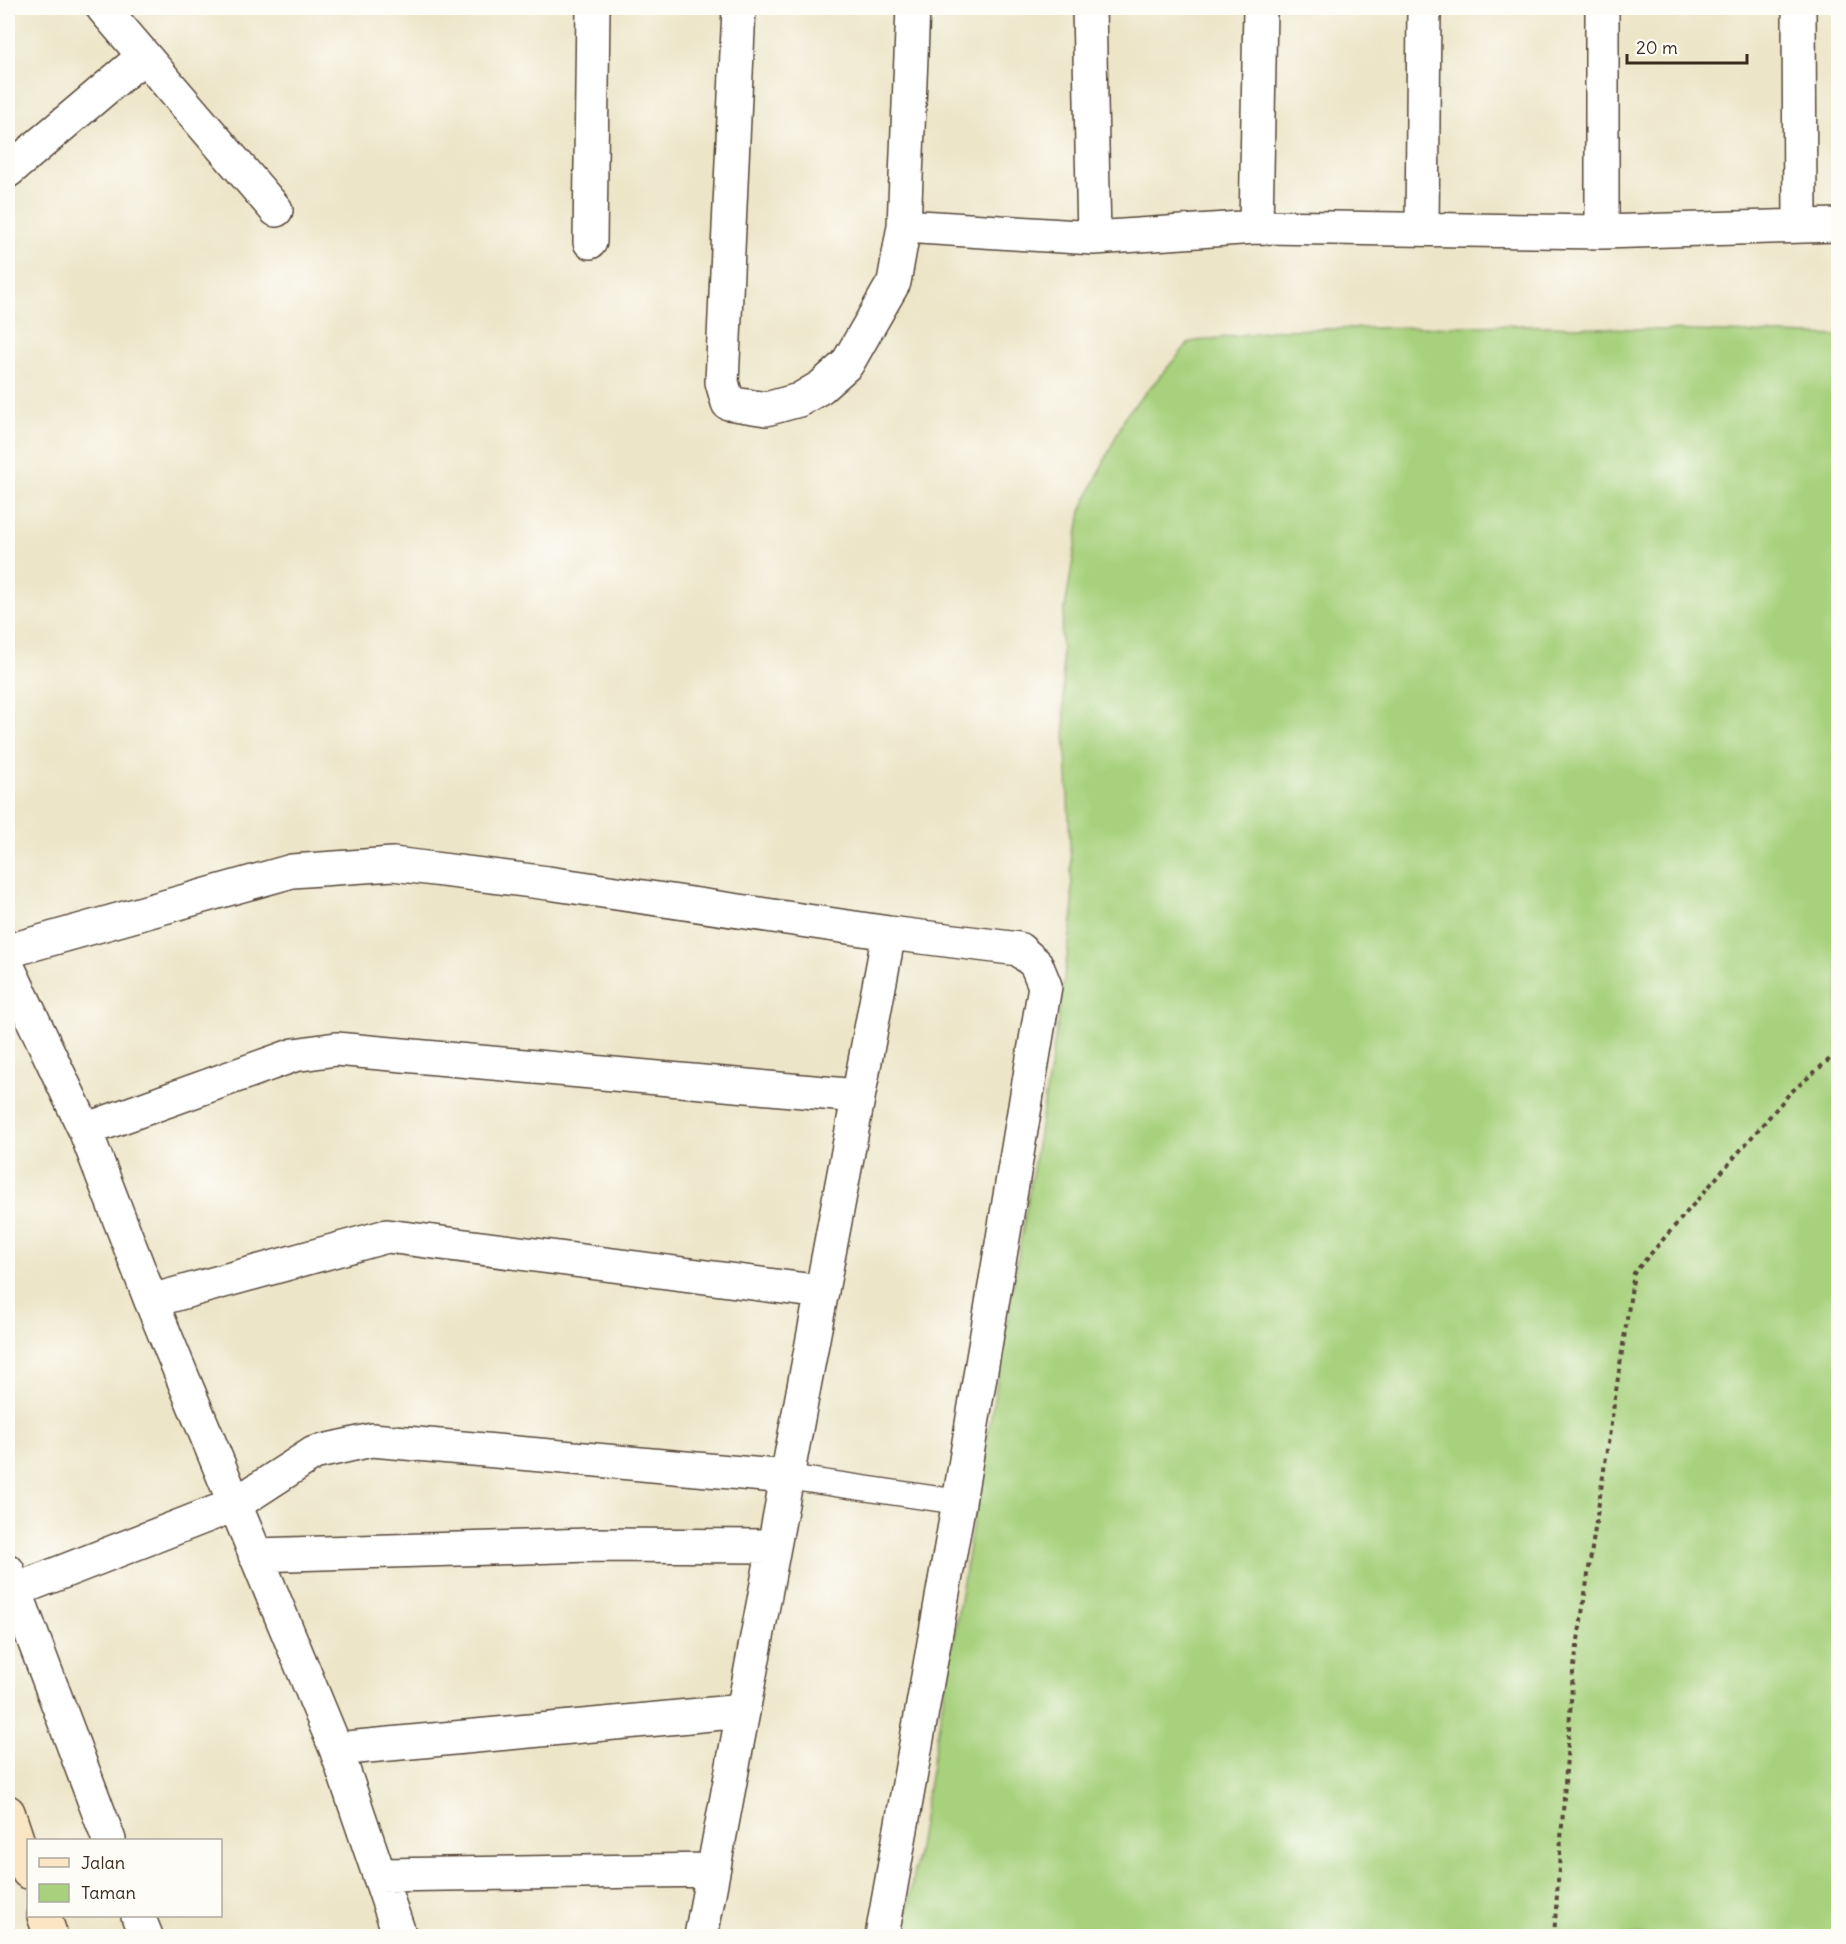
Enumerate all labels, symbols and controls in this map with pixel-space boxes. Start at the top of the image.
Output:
scale bar [1627,27,1747,65]
text: 20 m [1636,36,1678,59]
legend [27,1839,222,1917]
text: Jalan [81,1851,125,1874]
text: Taman [81,1881,136,1904]

